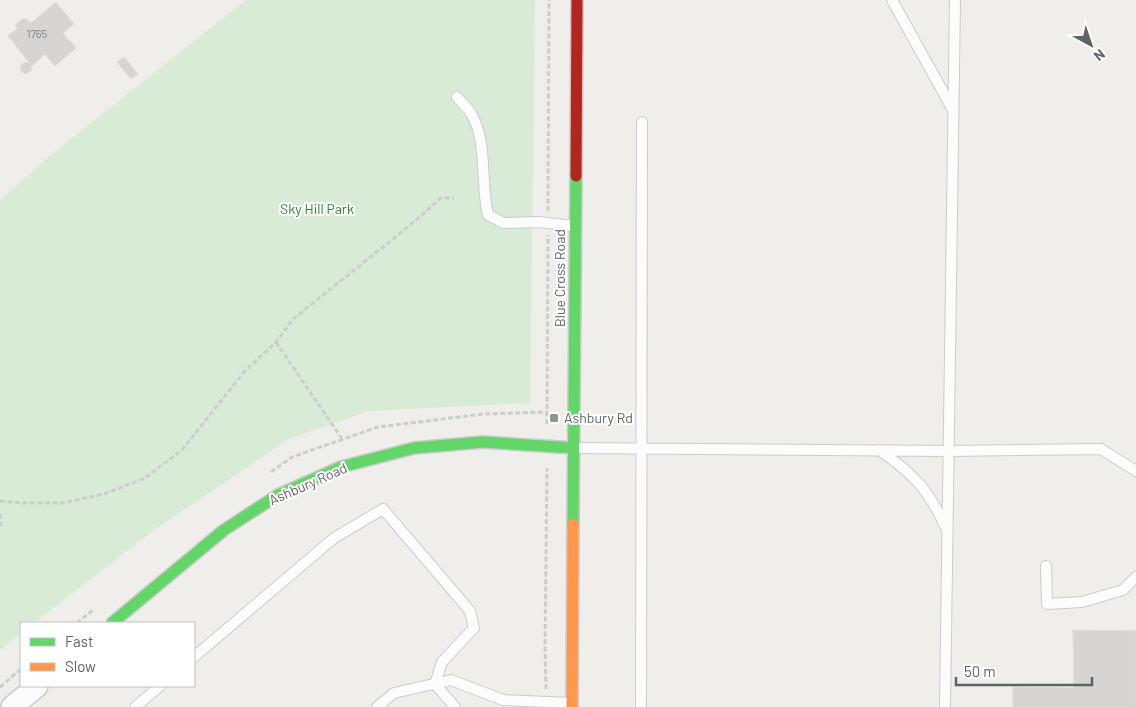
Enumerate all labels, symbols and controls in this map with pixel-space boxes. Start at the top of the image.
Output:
north arrow [1066,20,1116,70]
house number: 1765 [27,27,48,40]
text: N [1091,46,1109,65]
park label: Sky Hill Park [280,200,354,217]
street label: Blue Cross Road [551,229,568,327]
place label: Ashbury Rd [564,409,633,426]
marker: Ashbury Rd [548,412,560,424]
street label: Ashbury Road [266,459,349,508]
legend [20,622,195,687]
text: Fast [65,632,93,650]
scale bar [956,654,1092,686]
text: Slow [65,657,96,675]
text: 50 m [964,662,996,680]

